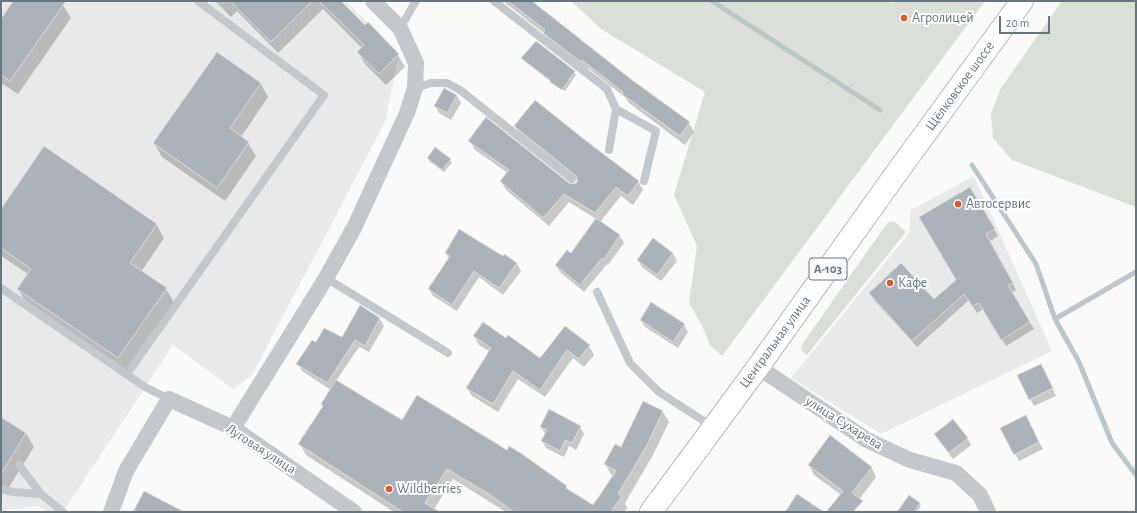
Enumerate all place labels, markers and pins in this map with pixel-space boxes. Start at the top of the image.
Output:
place label: Агролицей [912,10,974,26]
marker: Агролицей [899,13,909,23]
place label: Автосервис [966,196,1031,212]
marker: Автосервис [953,199,963,209]
place label: Кафе [898,275,927,291]
marker: Кафе [885,278,895,288]
place label: Wildberries [397,481,461,497]
marker: Wildberries [384,484,394,494]

